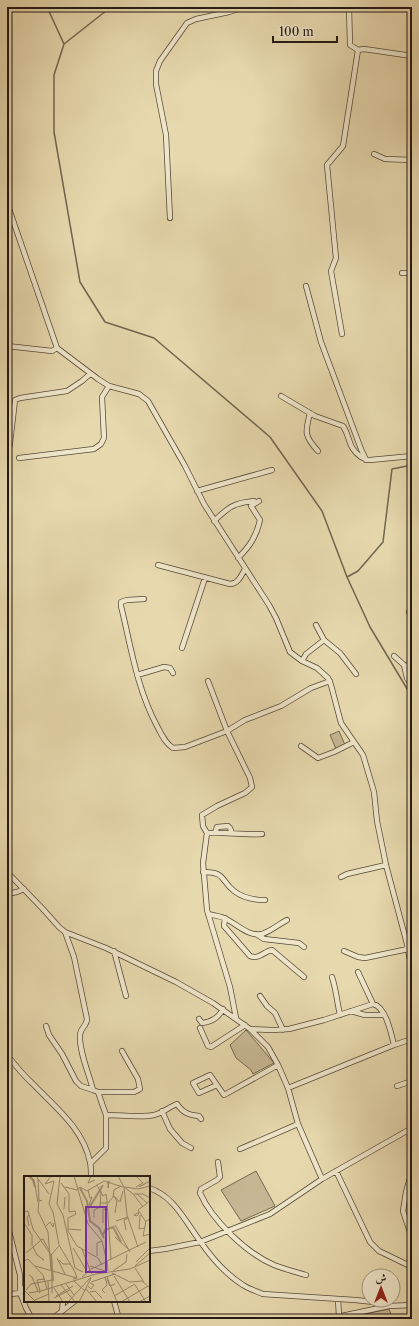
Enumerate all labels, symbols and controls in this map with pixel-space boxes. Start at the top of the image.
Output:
scale bar [273,18,337,44]
text: 100 m [279,24,314,39]
inset map [24,1176,150,1302]
north arrow [361,1268,401,1308]
text: ش [376,1271,387,1285]

